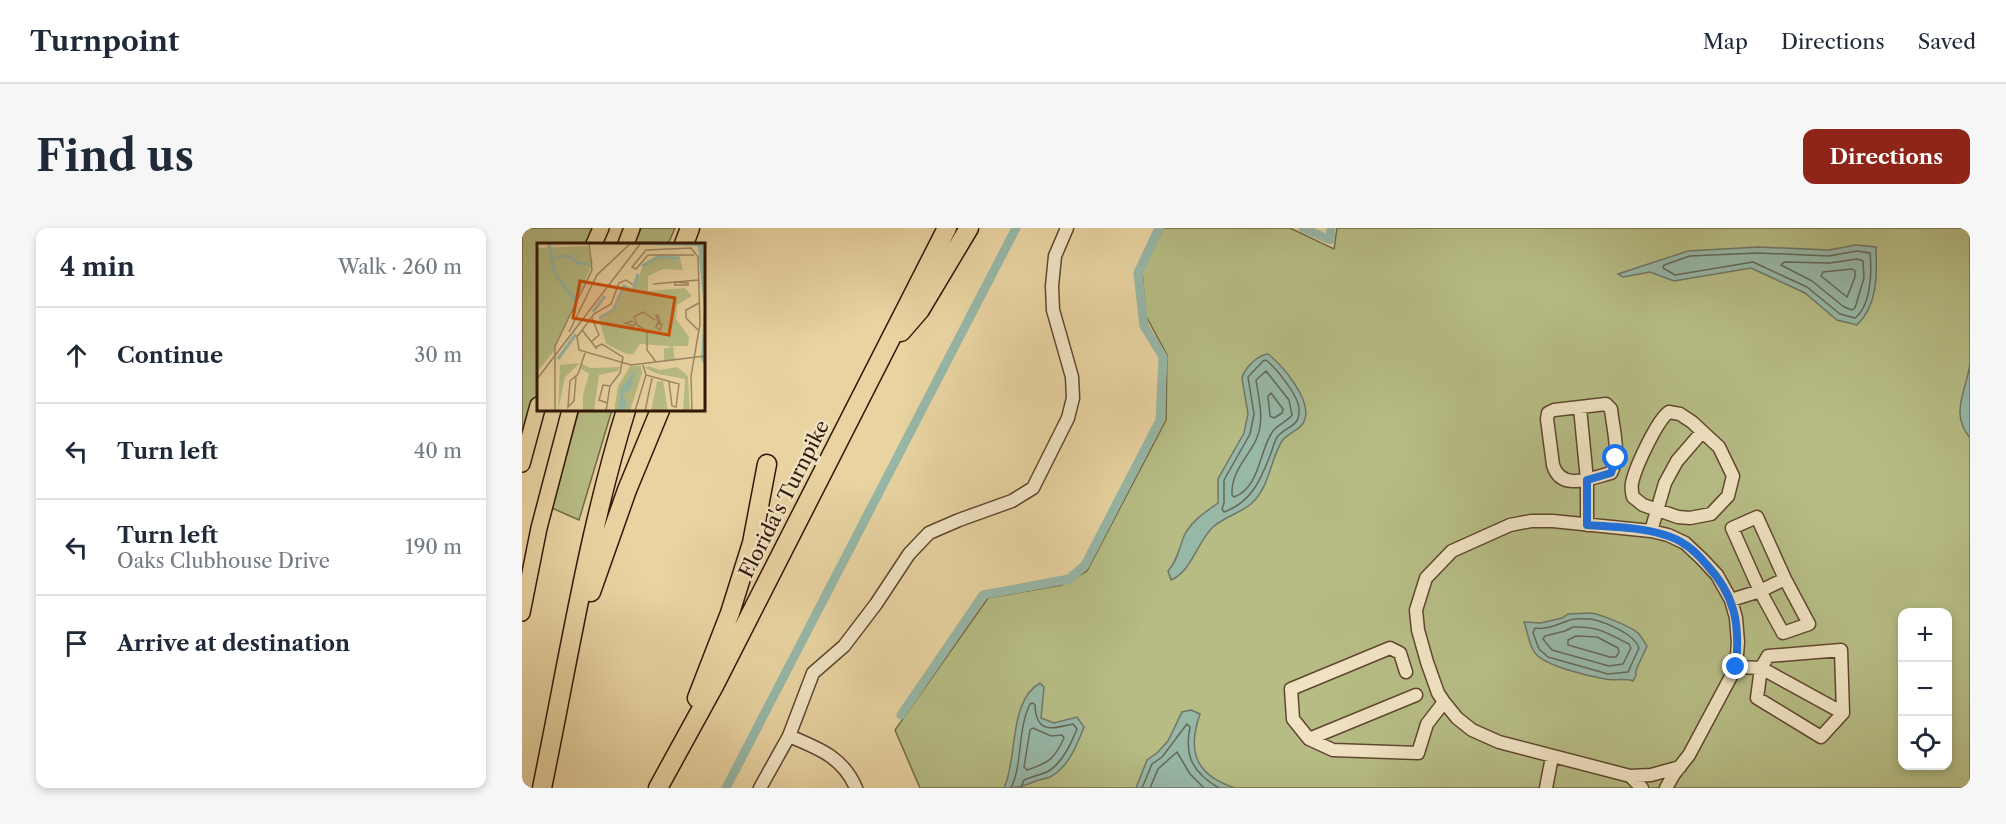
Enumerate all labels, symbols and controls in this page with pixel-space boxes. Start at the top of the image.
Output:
text: Turnpoint [30,24,179,58]
text: Map [1703,29,1748,54]
text: Directions [1781,29,1885,54]
text: Saved [1918,29,1976,54]
button: Directions [1803,129,1970,184]
text: Find us [36,130,194,182]
inset map [537,243,705,411]
text: 4 min [60,251,135,283]
text: Walk · 260 m [338,255,462,279]
icon: ahead [60,339,93,372]
text: Continue [117,342,223,369]
text: 30 m [414,343,462,367]
street label: Florida's Turnpike [734,416,834,582]
icon: left [60,435,93,468]
text: Turn left [117,438,218,465]
text: 40 m [414,439,462,463]
route start [1602,444,1628,470]
text: Turn left [117,522,218,549]
icon: left [60,531,93,564]
text: 190 m [405,535,462,559]
text: Oaks Clubhouse Drive [117,549,330,573]
map controls [1898,608,1952,770]
button: + [1898,608,1952,662]
icon: arrive [60,627,93,660]
text: Arrive at destination [117,630,350,657]
route end [1722,653,1748,679]
button: − [1898,662,1952,716]
button: locate [1898,716,1952,770]

